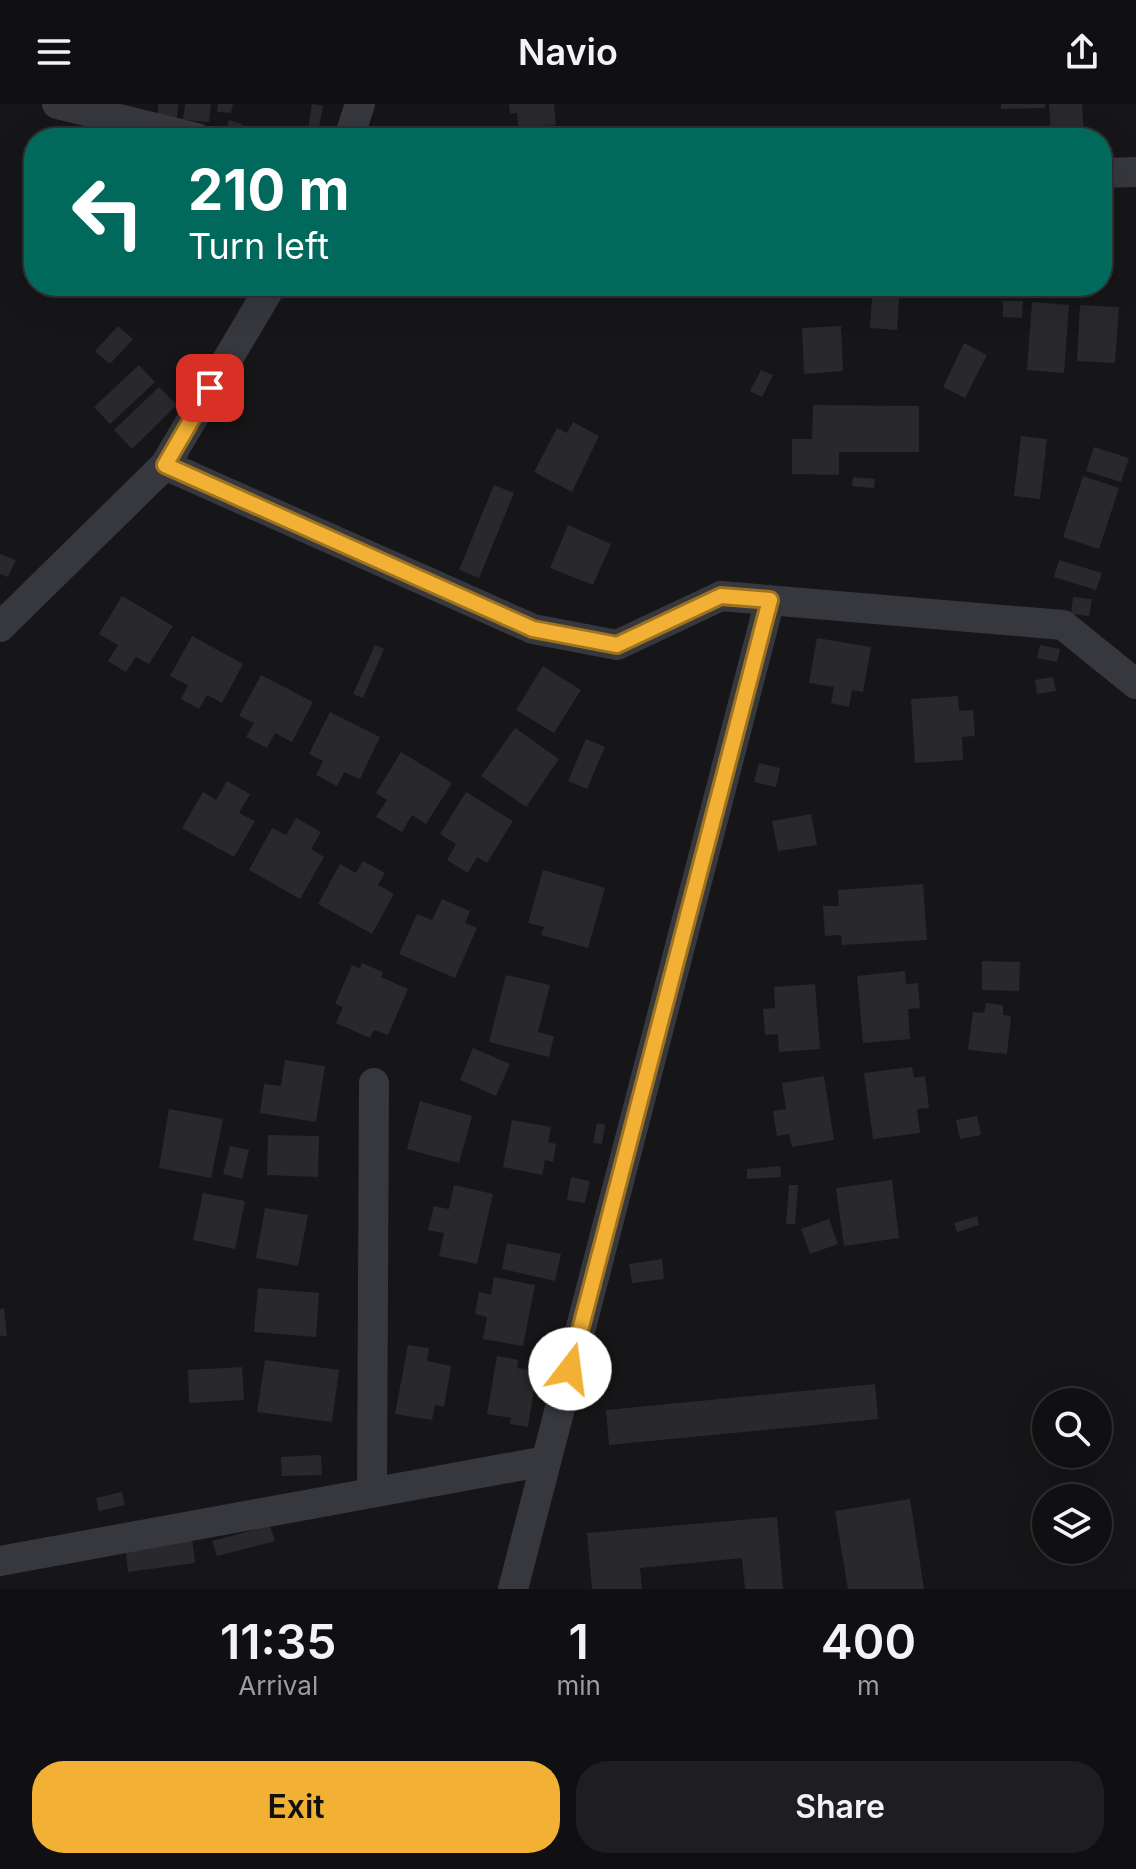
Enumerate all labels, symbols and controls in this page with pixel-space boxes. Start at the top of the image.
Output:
icon: menu [32,30,76,74]
text: Navio [518,30,618,74]
icon: share [1060,30,1104,74]
text: 210 m [188,156,350,224]
icon: left [56,160,160,264]
text: Turn left [188,224,329,268]
pin [176,354,244,422]
icon: arrive [188,366,232,410]
position arrow [528,1327,612,1411]
map controls [1032,1388,1112,1564]
button: search [1032,1388,1112,1468]
button: layers [1032,1484,1112,1564]
text: 11:35 [220,1612,337,1671]
text: 1 [569,1612,589,1671]
text: 400 [821,1612,916,1671]
text: Arrival [238,1670,318,1701]
text: min [556,1670,601,1701]
text: m [857,1670,880,1701]
button: Exit [32,1761,560,1853]
button: Share [576,1761,1104,1853]

